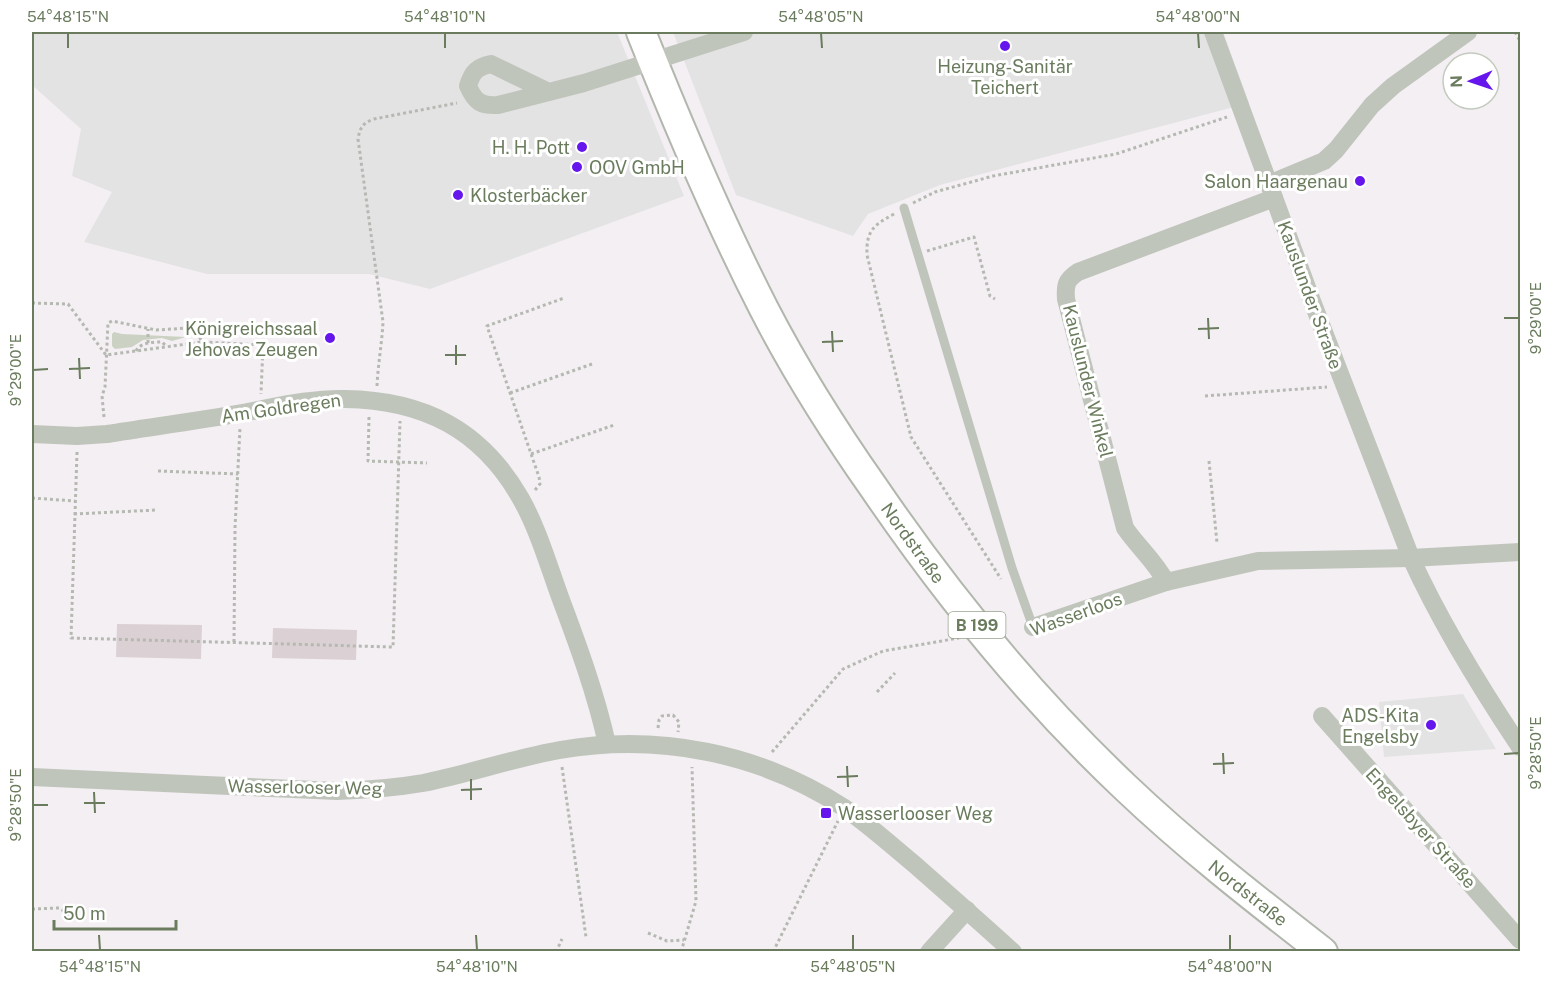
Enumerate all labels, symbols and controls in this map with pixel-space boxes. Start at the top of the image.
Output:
text: 54°48'15"N [27,8,109,25]
text: 54°48'10"N [404,8,486,25]
text: 54°48'05"N [778,8,864,25]
text: 54°48'00"N [1156,8,1240,25]
marker: Heizung-Sanitär Teichert [998,39,1012,53]
north arrow [1441,51,1501,111]
place label: Heizung-Sanitär Teichert [937,56,1073,98]
text: N [1447,75,1466,88]
place label: H. H. Pott [492,137,570,158]
marker: H. H. Pott [575,140,589,154]
place label: OOV GmbH [589,157,685,178]
marker: OOV GmbH [570,160,584,174]
place label: Salon Haargenau [1204,171,1348,192]
marker: Salon Haargenau [1353,174,1367,188]
place label: Klosterbäcker [470,185,587,206]
marker: Klosterbäcker [451,188,465,202]
street label: Kauslunder Straße [1273,218,1347,372]
text: 9°29'00"E [1527,282,1544,354]
street label: Kauslunder Winkel [1059,302,1117,460]
place label: Königreichssaal Jehovas Zeugen [185,318,318,360]
marker: Königreichssaal Jehovas Zeugen [323,331,337,345]
text: 9°29'00"E [7,334,24,406]
street label: Am Goldregen [220,389,342,427]
street label: Nordstraße [877,499,949,587]
street label: Wasserloos [1027,588,1125,640]
road number: B 199 [948,612,1006,638]
place label: ADS-Kita Engelsby [1341,705,1419,747]
text: 9°28'50"E [1527,716,1544,790]
marker: ADS-Kita Engelsby [1424,718,1438,732]
street label: Engelsbyer Straße [1361,764,1481,892]
text: 9°28'50"E [7,768,24,842]
street label: Wasserlooser Weg [227,775,383,799]
place label: Wasserlooser Weg [838,803,993,824]
marker: Wasserlooser Weg [819,806,833,820]
street label: Nordstraße [1204,856,1292,930]
scale bar [54,893,176,931]
text: 50 m [63,903,106,924]
text: 54°48'15"N [59,958,141,975]
text: 54°48'10"N [436,958,518,975]
text: 54°48'05"N [810,958,896,975]
text: 54°48'00"N [1188,958,1272,975]

